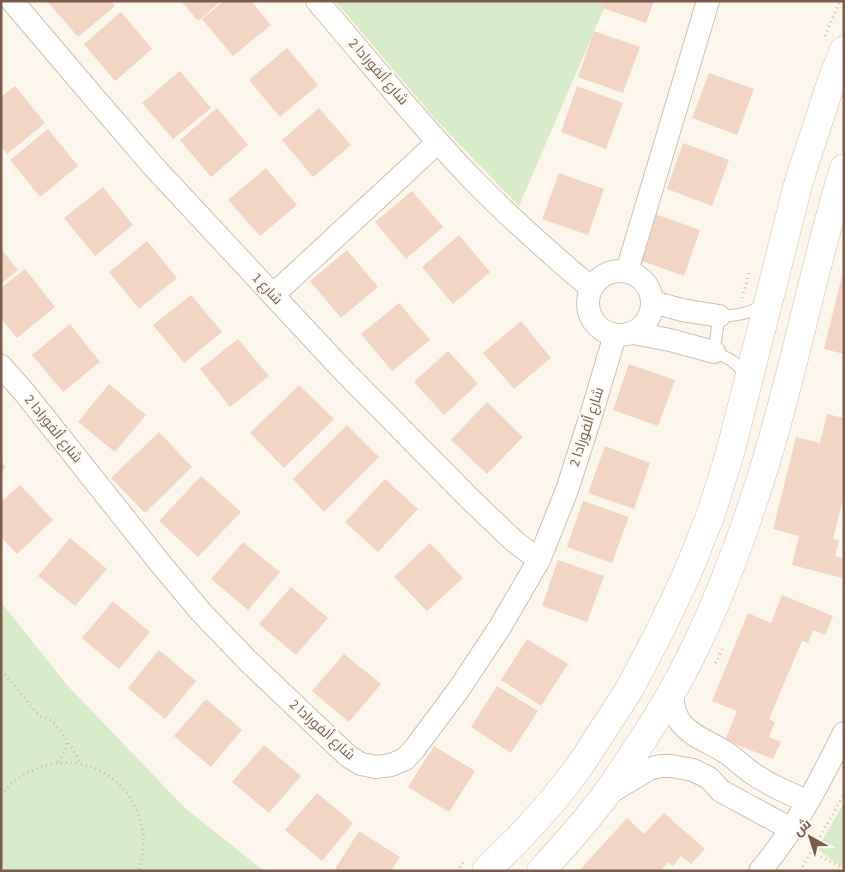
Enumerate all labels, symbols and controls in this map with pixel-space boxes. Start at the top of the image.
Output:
street label: شارع ألفورادا 2 [343,34,413,110]
street label: شارع 1 [247,269,287,309]
street label: شارع ألفورادا 2 [565,385,609,469]
street label: شارع ألفورادا 2 [19,391,87,467]
street label: شارع ألفورادا 2 [285,695,359,765]
north arrow [785,812,835,862]
text: ش [789,814,816,841]

